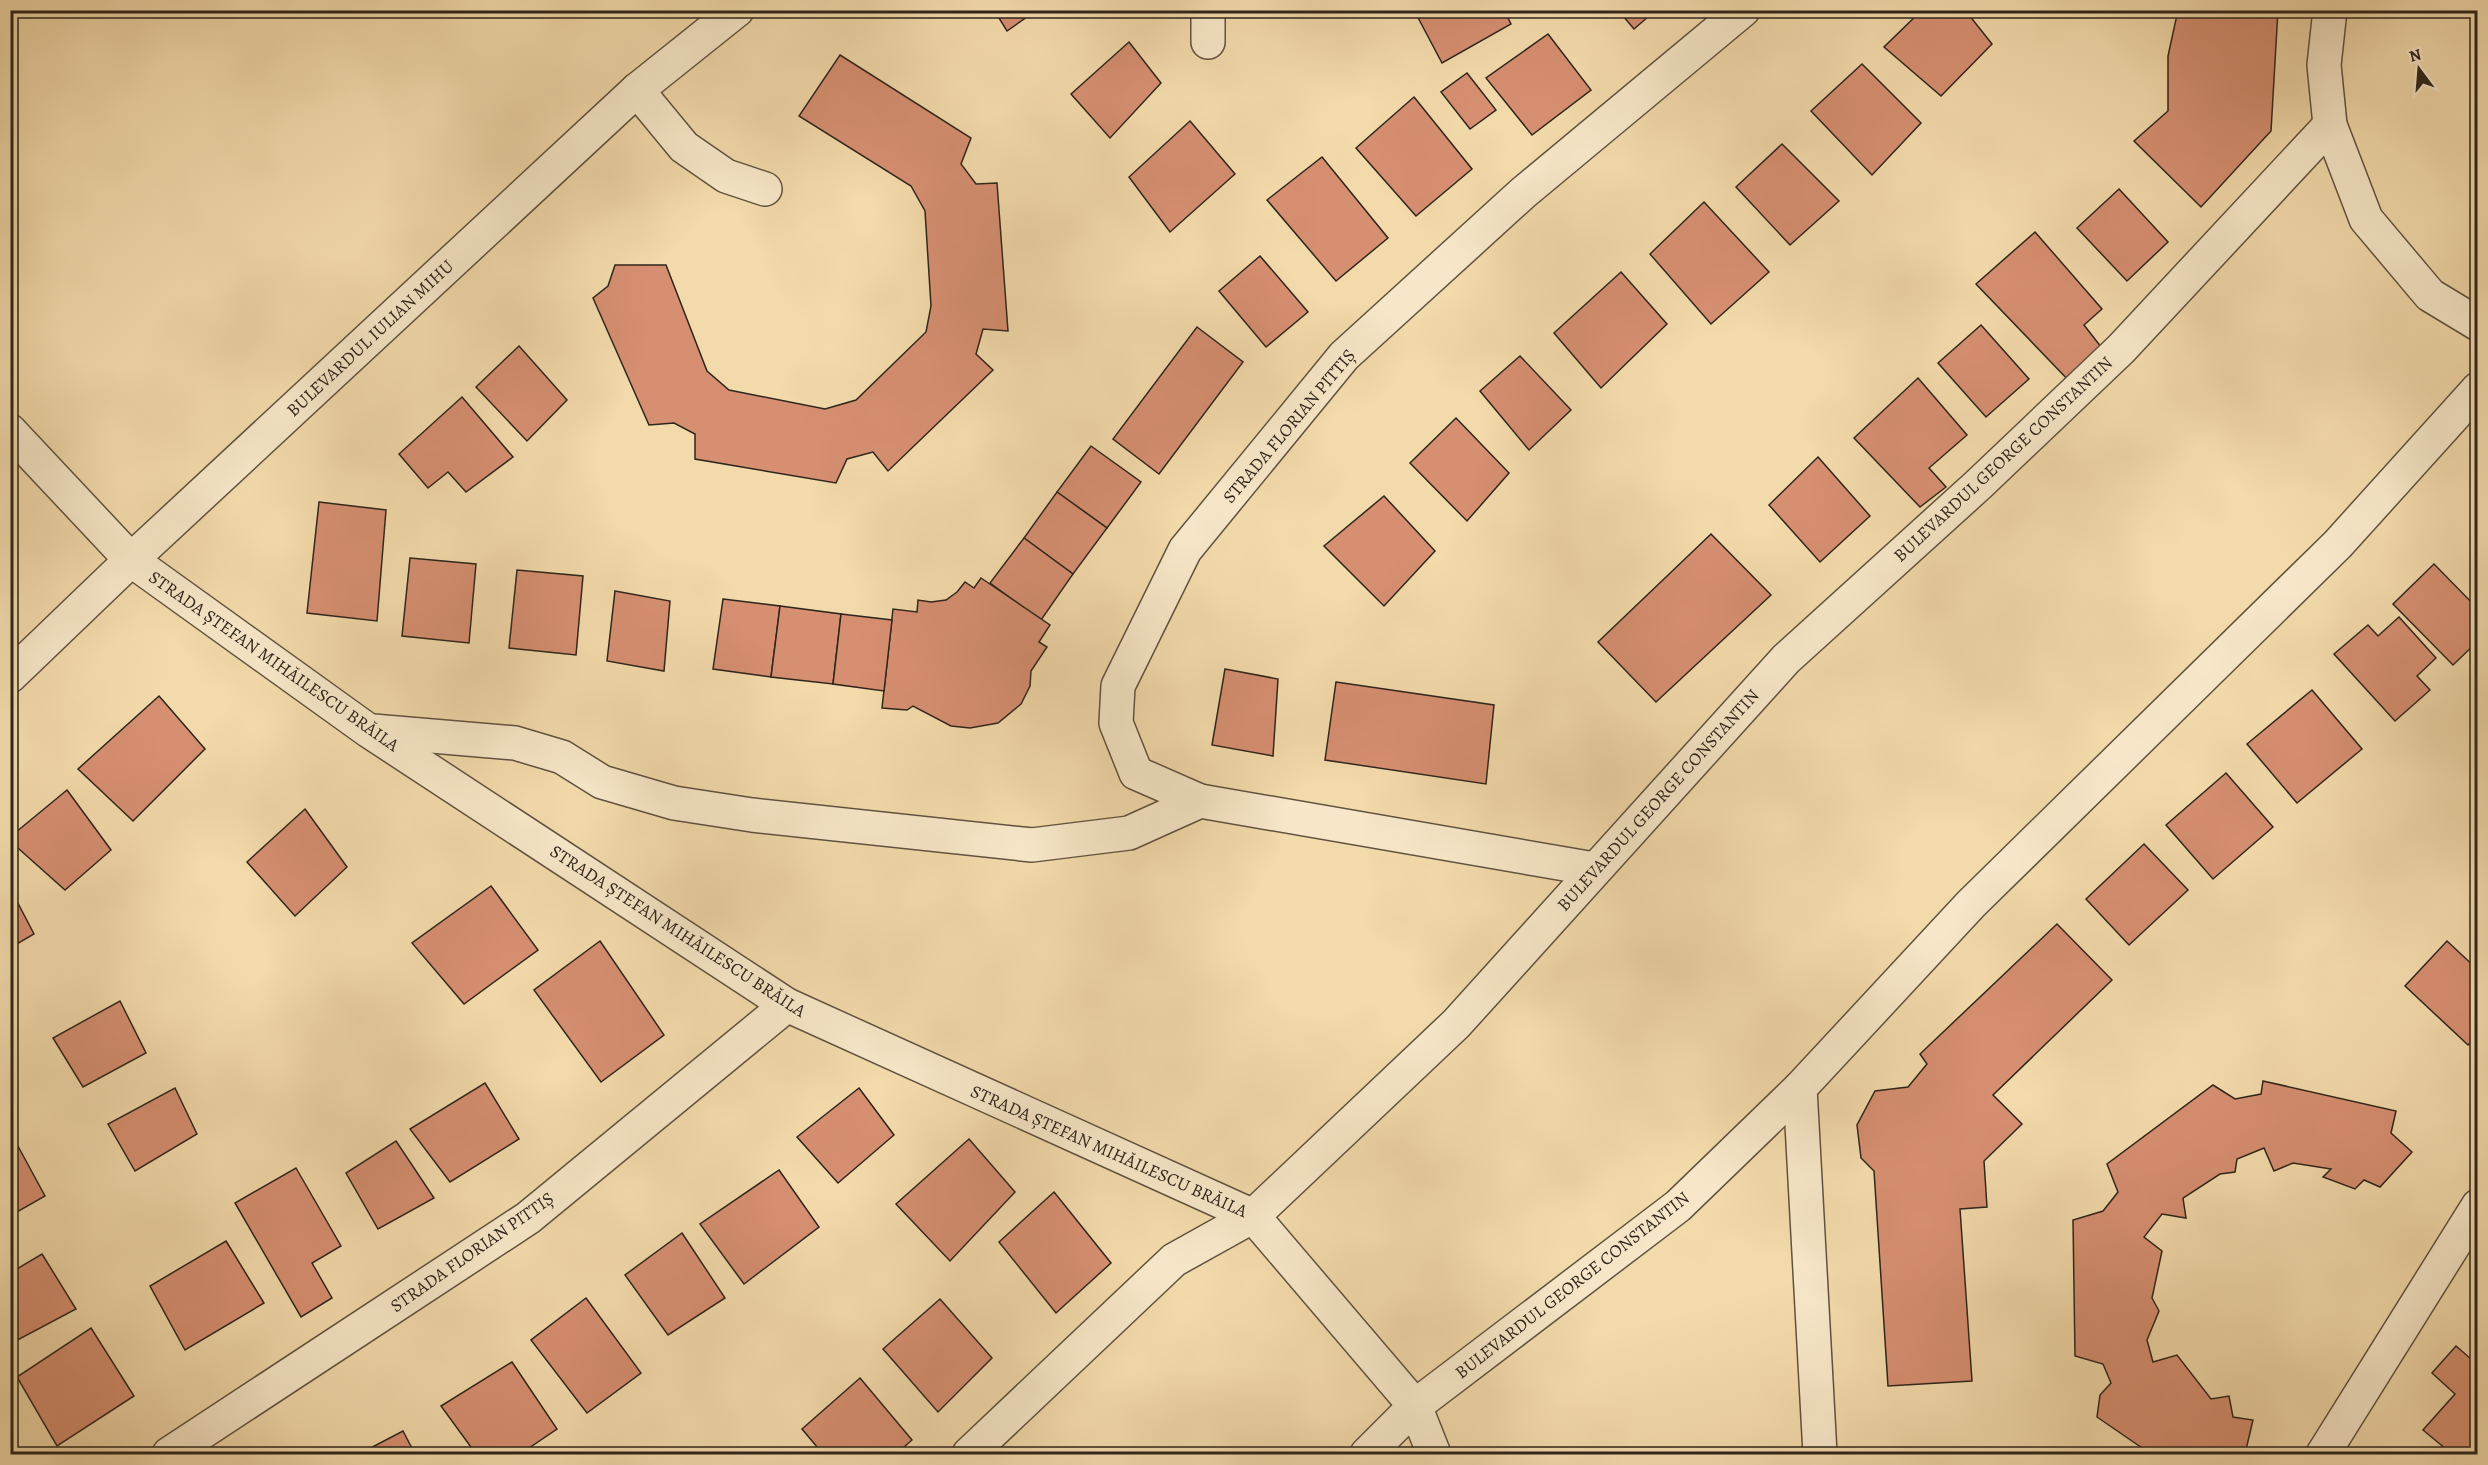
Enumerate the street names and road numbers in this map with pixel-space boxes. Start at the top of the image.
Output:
street label: BULEVARDUL IULIAN MIHU [281,254,459,422]
street label: STRADA FLORIAN PITTIȘ [1217,344,1361,508]
street label: BULEVARDUL GEORGE CONSTANTIN [1888,351,2118,567]
street label: STRADA ȘTEFAN MIHĂILESCU BRĂILA [144,565,404,757]
street label: BULEVARDUL GEORGE CONSTANTIN [1552,684,1764,916]
street label: STRADA ȘTEFAN MIHĂILESCU BRĂILA [545,839,811,1023]
street label: STRADA ȘTEFAN MIHĂILESCU BRĂILA [967,1079,1252,1223]
street label: STRADA FLORIAN PITTIȘ [385,1186,559,1318]
street label: BULEVARDUL GEORGE CONSTANTIN [1450,1186,1694,1384]

